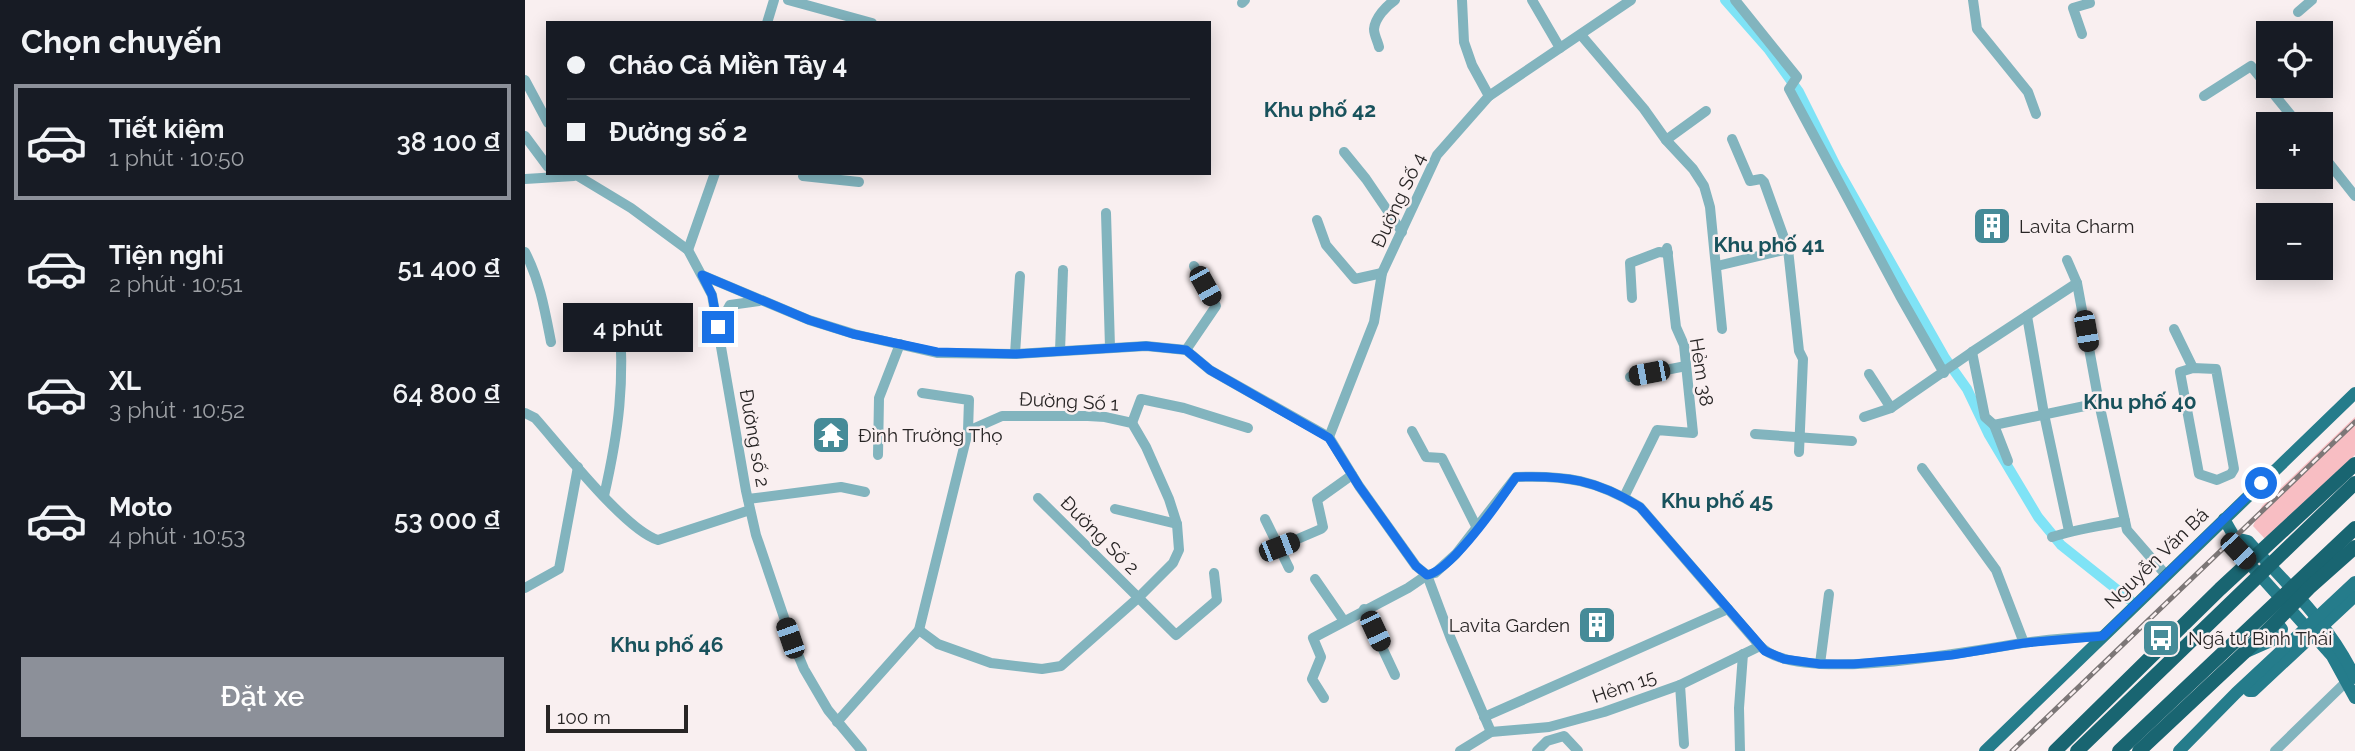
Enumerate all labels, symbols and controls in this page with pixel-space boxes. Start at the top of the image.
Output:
map controls [2256,21,2333,280]
button: locate [2256,21,2333,98]
text: Chọn chuyến [21,23,222,60]
text: Cháo Cá Miền Tây 4 [609,50,847,80]
district label: Khu phố 42 [1264,97,1376,122]
icon: car [25,111,88,174]
button: + [2256,112,2333,189]
text: Tiết kiệm [109,114,224,144]
text: Đường số 2 [609,117,748,147]
text: 38 100 ₫ [397,127,500,157]
text: 1 phút · 10:50 [109,144,245,171]
street label: Đường Số 4 [1366,149,1430,251]
button: − [2256,203,2333,280]
building icon: Lavita Charm [1971,205,2013,247]
place label: Lavita Charm [2019,215,2135,237]
district label: Khu phố 41 [1714,232,1824,257]
icon: car [25,237,88,300]
text: Tiện nghi [109,240,224,270]
text: 51 400 ₫ [397,253,500,283]
car [1186,263,1225,309]
text: 2 phút · 10:51 [109,270,243,297]
callout: 4 phút [564,302,693,352]
car [2073,308,2100,354]
route end [702,311,734,343]
text: 4 phút [593,314,663,341]
street label: Hẻm 38 [1686,336,1718,408]
car [1627,359,1672,387]
icon: car [25,363,88,426]
text: XL [109,366,141,396]
text: 64 800 ₫ [393,379,500,409]
street label: Đường số 2 [736,387,774,489]
street label: Đường Số 1 [1019,387,1119,415]
district label: Khu phố 40 [2083,389,2197,414]
text: 3 phút · 10:52 [109,396,245,423]
temple icon: Đình Trường Thọ [810,414,852,456]
place label: Đình Trường Thọ [858,424,1003,446]
route start [2245,467,2277,499]
district label: Khu phố 45 [1661,488,1773,513]
icon: car [25,489,88,552]
street label: Đường Số 2 [1056,491,1144,579]
text: Moto [109,492,172,522]
street label: Nguyễn Văn Bá [2100,503,2212,613]
text: 53 000 ₫ [394,505,500,535]
text: 4 phút · 10:53 [109,522,246,549]
car [2216,528,2261,574]
car [1256,530,1303,564]
building icon: Lavita Garden [1576,604,1618,646]
car [1357,608,1394,654]
place label: Lavita Garden [1449,614,1570,636]
car [774,615,807,661]
bus stop icon: Ngã tư Bình Thái [2140,617,2182,659]
place label: Ngã tư Bình Thái [2188,627,2332,649]
district label: Khu phố 46 [610,632,724,657]
button: Đặt xe [21,657,504,737]
street label: Hẻm 15 [1589,665,1659,707]
scale bar [546,702,688,734]
text: 100 m [557,706,611,728]

